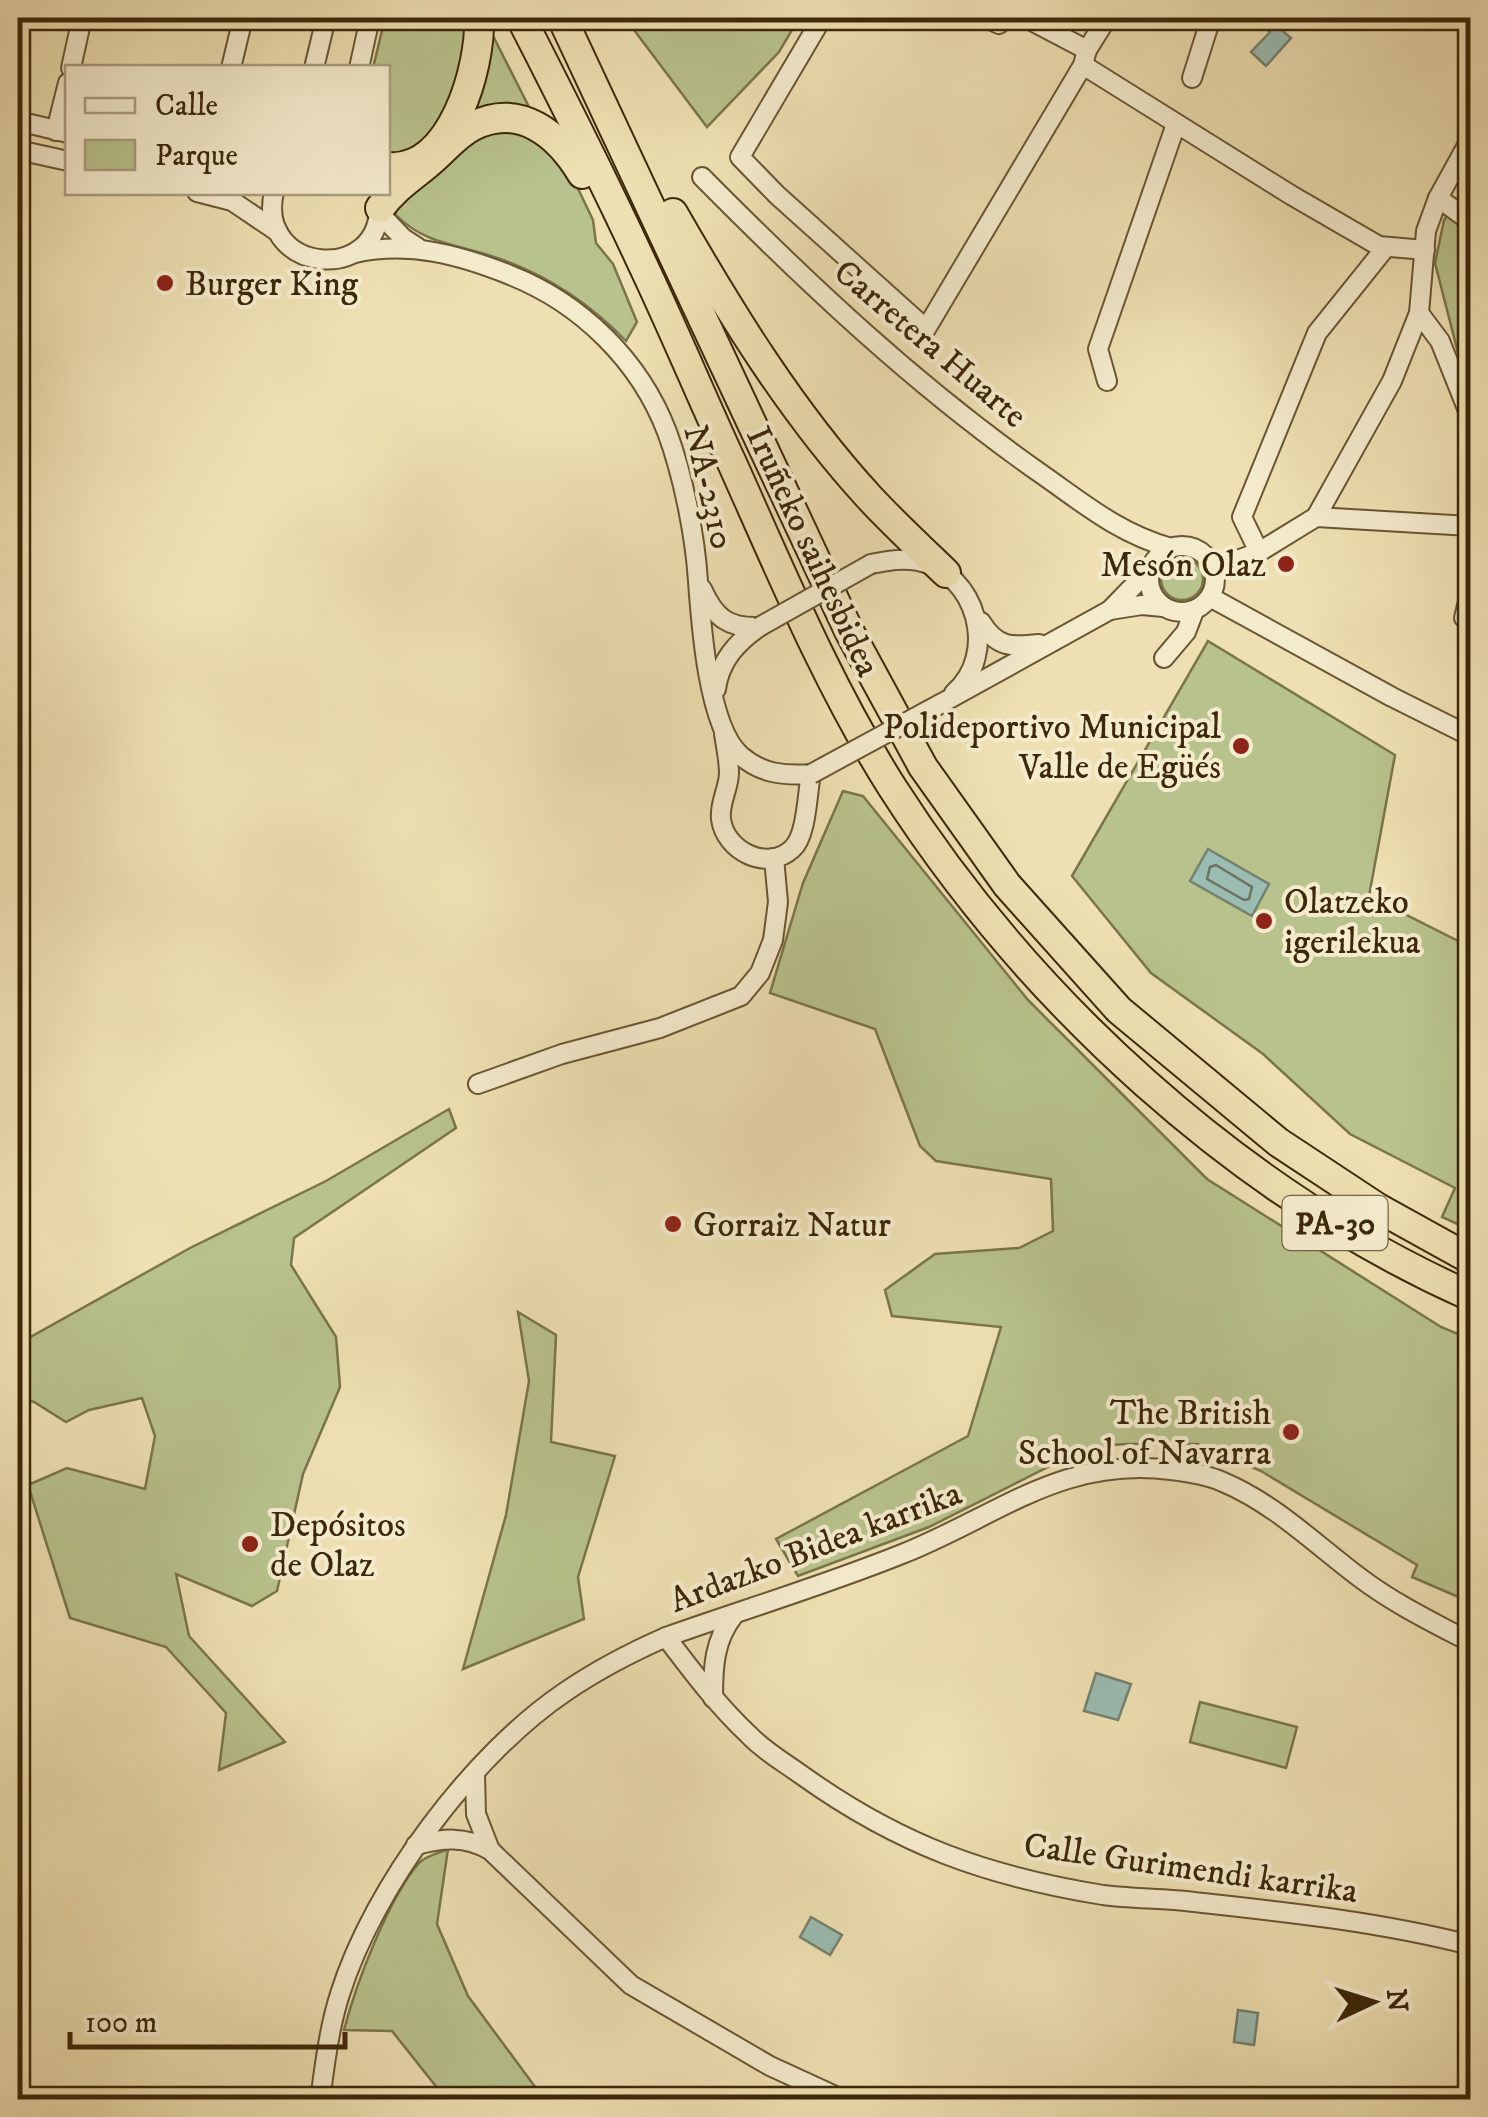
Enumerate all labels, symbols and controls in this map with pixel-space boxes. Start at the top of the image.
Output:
legend [65,65,390,195]
text: Calle [155,88,218,125]
text: Parque [155,138,238,175]
street label: Carretera Huarte [824,251,1035,438]
place label: Burger King [185,263,359,307]
marker: Burger King [154,272,176,294]
street label: Iruñeko saihesbidea [735,420,889,684]
street label: NA-2310 [672,421,744,554]
place label: Mesón Olaz [1100,544,1266,588]
marker: Mesón Olaz [1275,553,1297,575]
place label: Polideportivo Municipal Valle de Egüés [883,706,1221,790]
marker: Polideportivo Municipal Valle de Egüés [1230,735,1252,757]
place label: Olatzeko igerilekua [1284,881,1421,965]
marker: Olatzeko igerilekua [1253,910,1275,932]
road number: PA-30 [1282,1196,1388,1250]
place label: Gorraiz Natur [693,1204,891,1248]
marker: Gorraiz Natur [662,1213,684,1235]
place label: The British School of Navarra [1018,1392,1271,1476]
marker: The British School of Navarra [1280,1421,1302,1443]
street label: Ardazko Bidea karrika [664,1472,968,1624]
place label: Depósitos de Olaz [270,1504,406,1588]
marker: Depósitos de Olaz [239,1533,261,1555]
street label: Calle Gurimendi karrika [1021,1824,1361,1914]
north arrow [1323,1952,1423,2052]
scale bar [70,1987,345,2049]
text: N [1378,1988,1415,2013]
text: 100 m [85,2005,157,2042]

